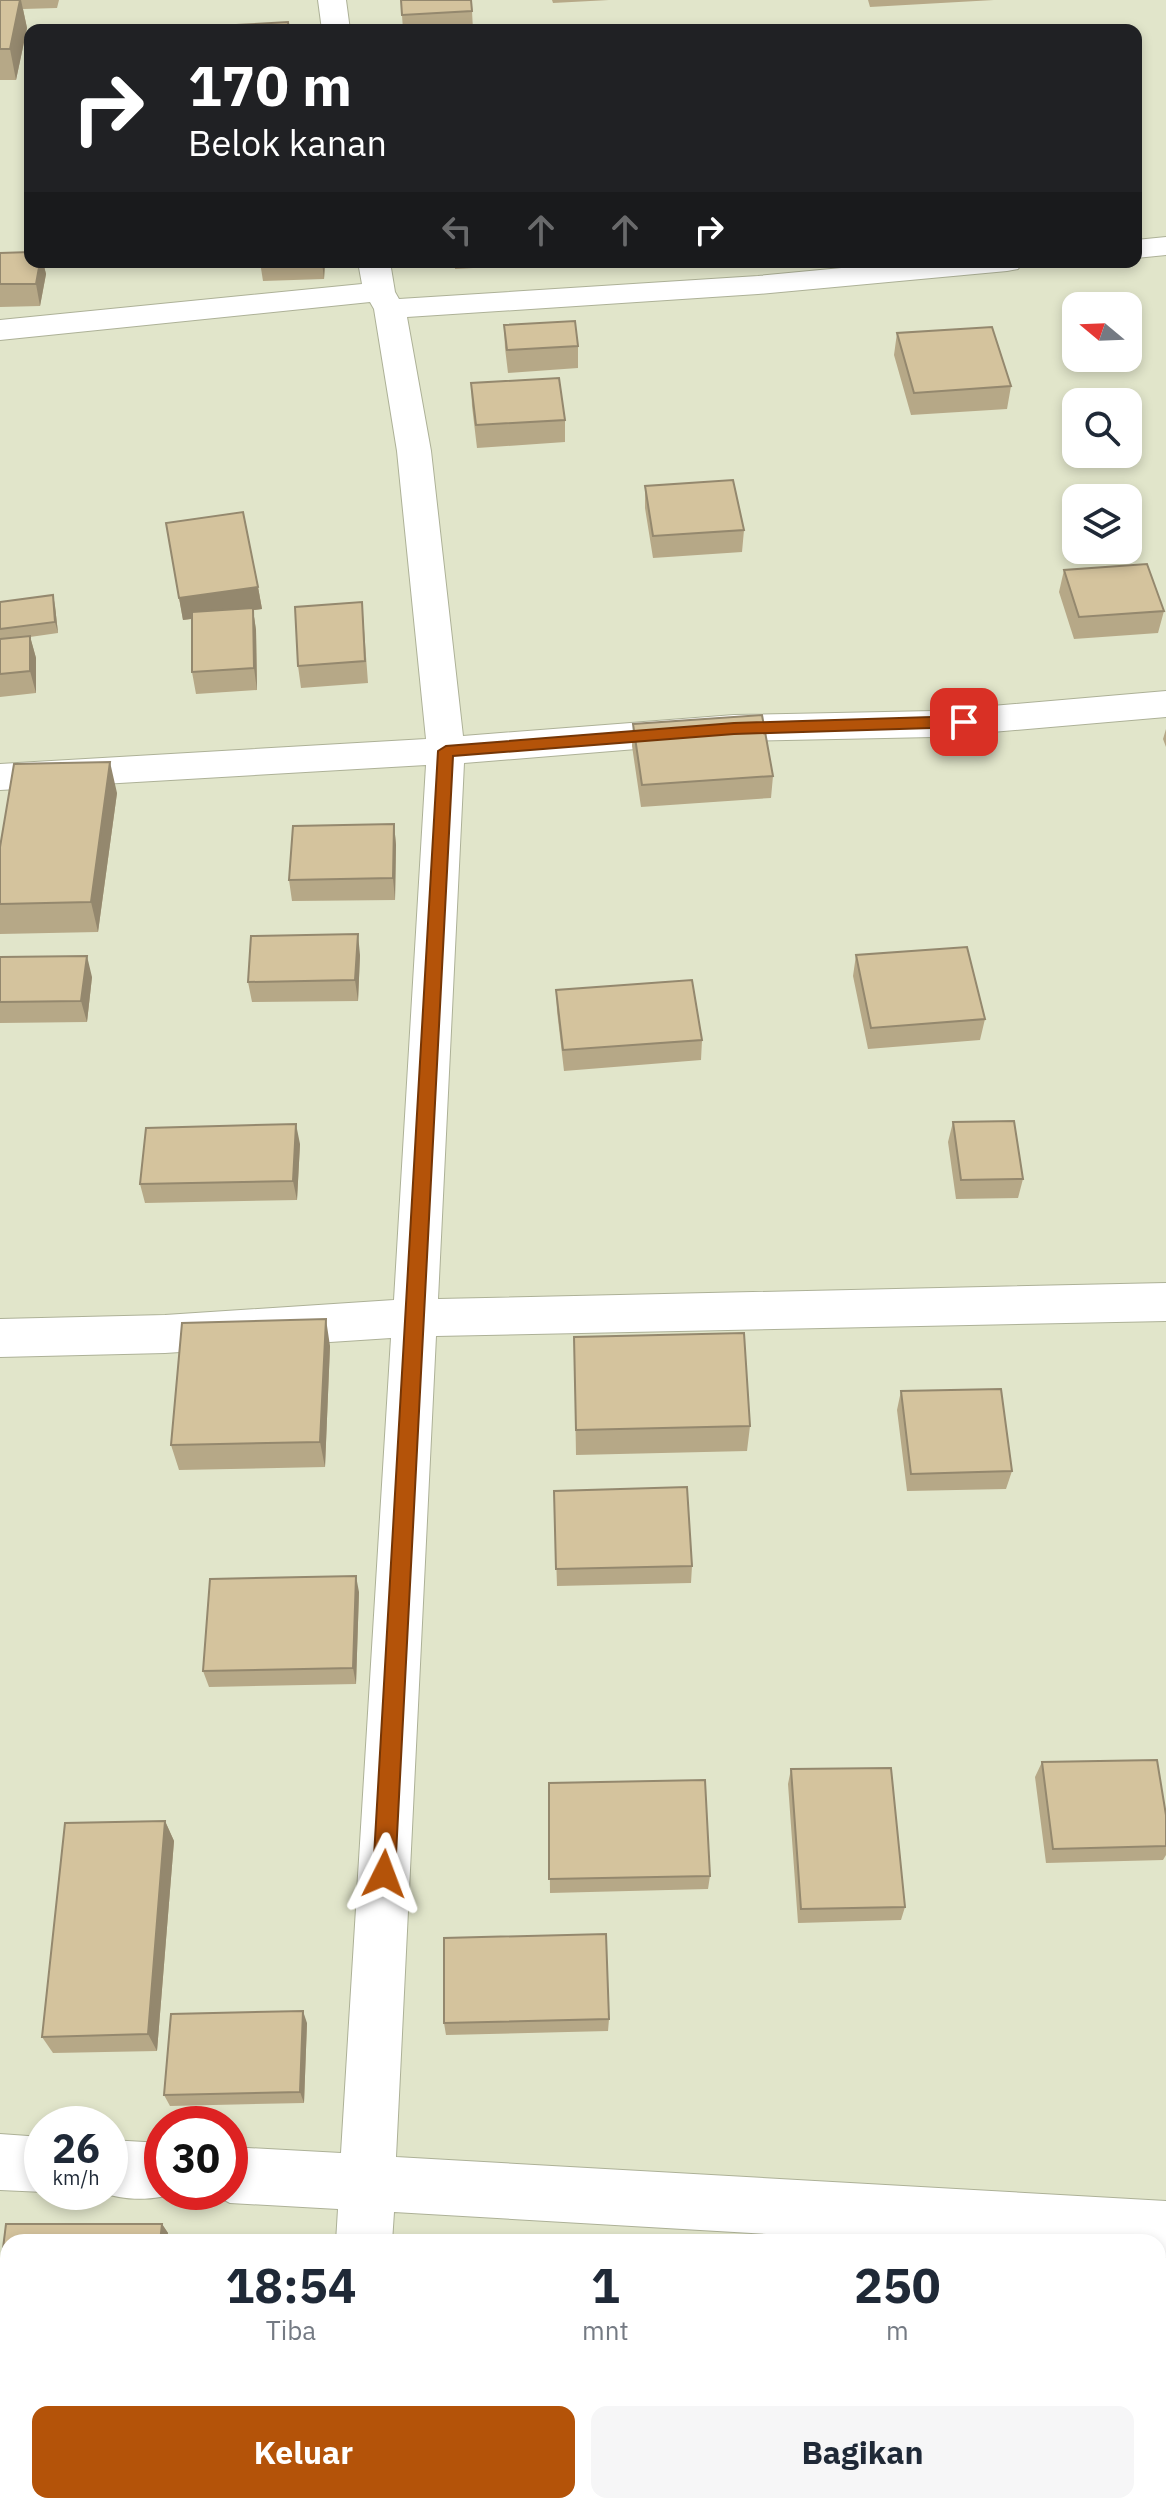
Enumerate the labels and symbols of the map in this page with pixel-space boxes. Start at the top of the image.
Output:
north arrow [1062,292,1142,372]
pin [930,688,998,756]
position arrow [342,1832,426,1916]
speed limit sign: 30 [144,2106,248,2210]

